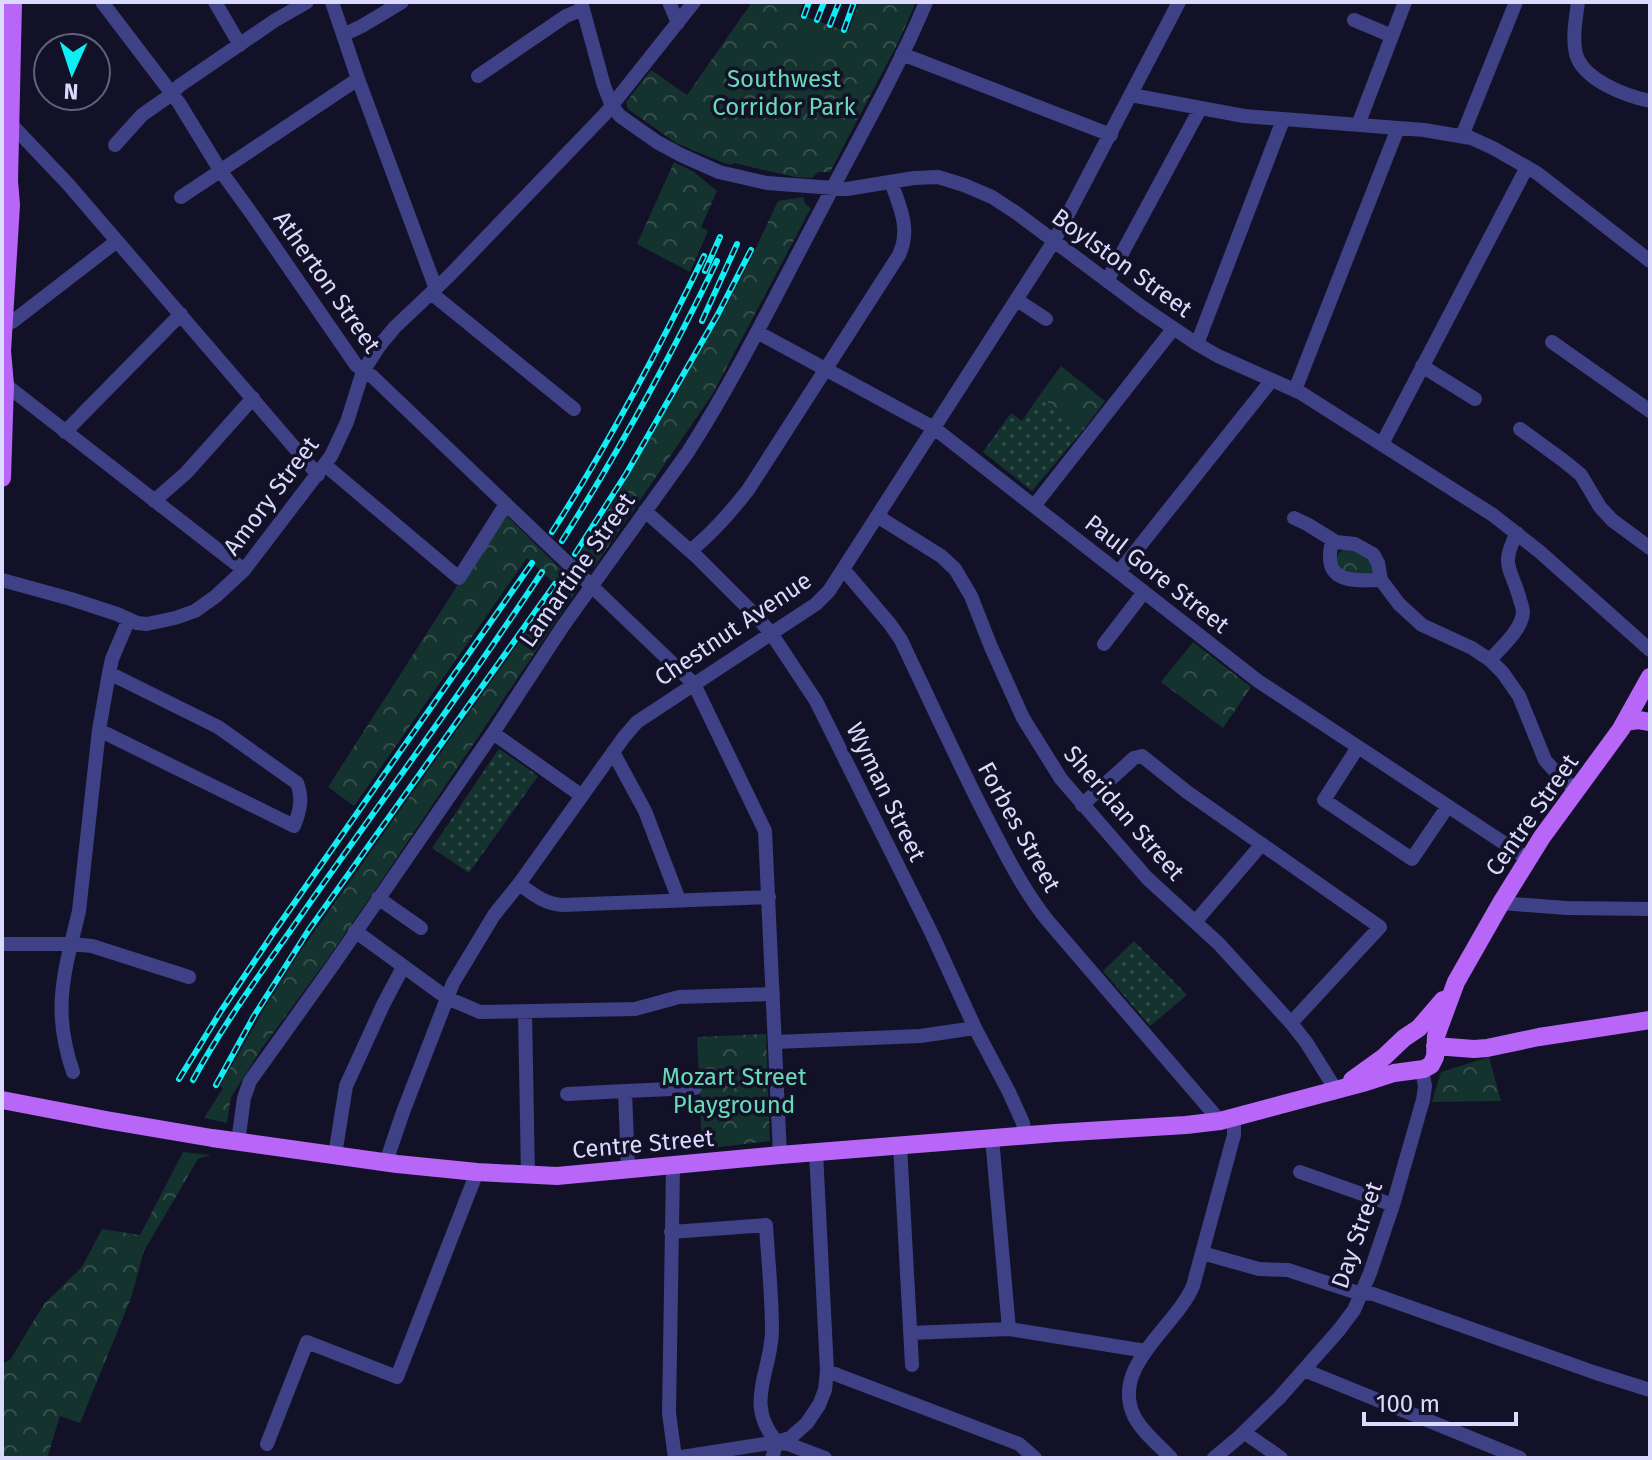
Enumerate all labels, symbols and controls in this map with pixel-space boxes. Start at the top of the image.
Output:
north arrow [32,32,112,112]
park label: Southwest Corridor Park [712,65,856,121]
text: N [63,78,79,105]
street label: Boylston Street [1046,203,1198,323]
street label: Atherton Street [268,206,386,359]
street label: Amory Street [217,431,325,561]
street label: Lamartine Street [513,487,641,652]
street label: Paul Gore Street [1079,509,1235,639]
street label: Chestnut Avenue [649,566,817,692]
street label: Wyman Street [840,718,932,866]
street label: Sheridan Street [1058,740,1190,886]
street label: Centre Street [1480,749,1584,881]
street label: Forbes Street [972,757,1066,897]
park label: Mozart Street Playground [661,1063,807,1119]
street label: Centre Street [571,1124,715,1164]
street label: Day Street [1326,1178,1388,1292]
scale bar [1364,1376,1516,1426]
text: 100 m [1376,1390,1440,1418]

